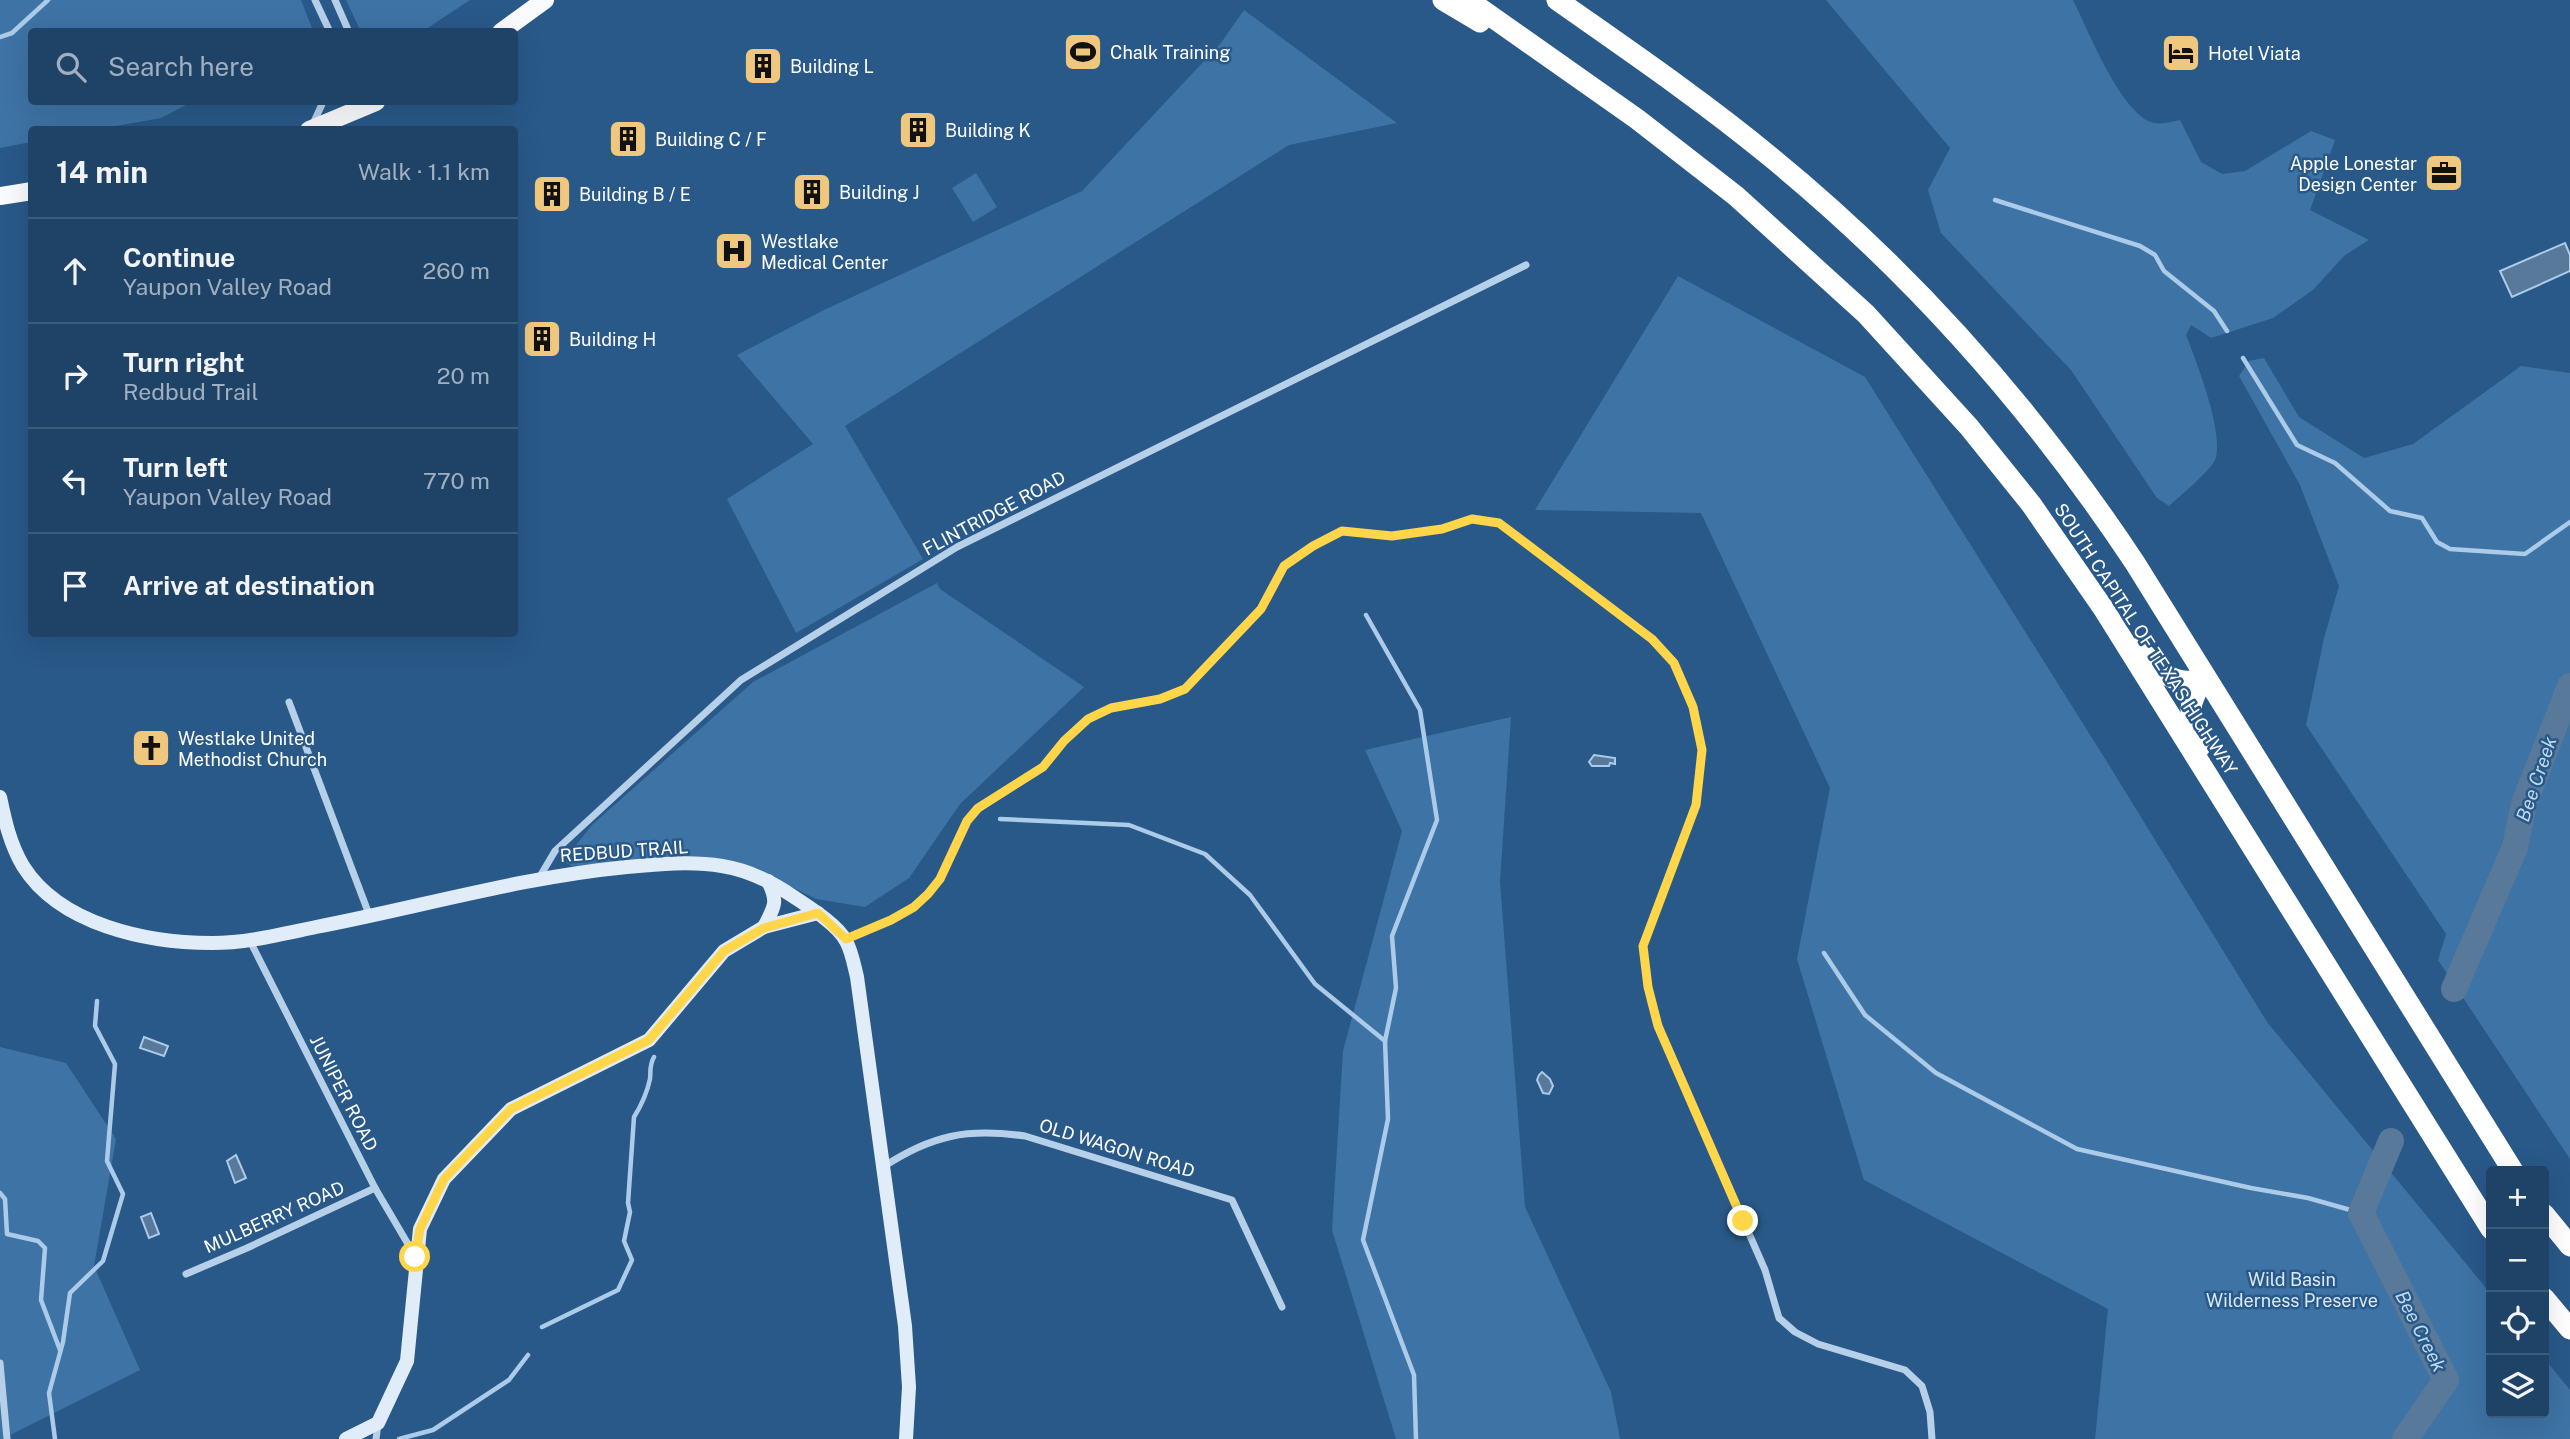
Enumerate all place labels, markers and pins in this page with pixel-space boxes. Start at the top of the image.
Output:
sports icon: Chalk Training [1062,31,1104,73]
hotel icon: Hotel Viata [2160,32,2202,74]
place label: Chalk Training [1110,42,1230,63]
place label: Hotel Viata [2208,43,2301,64]
building icon: Building L [742,45,784,87]
place label: Building L [790,56,874,77]
building icon: Building K [897,109,939,151]
building icon: Building C / F [607,118,649,160]
place label: Building K [945,120,1031,141]
place label: Building C / F [655,129,767,150]
office icon: Apple Lonestar Design Center [2423,152,2465,194]
place label: Apple Lonestar Design Center [2290,153,2417,195]
building icon: Building J [791,171,833,213]
building icon: Building B / E [531,173,573,215]
place label: Building J [839,182,920,203]
place label: Building B / E [579,184,691,205]
hospital icon: Westlake Medical Center [713,230,755,272]
place label: Westlake Medical Center [761,231,888,273]
building icon: Building H [521,318,563,360]
place label: Building H [569,329,656,350]
church icon: Westlake United Methodist Church [130,727,172,769]
place label: Westlake United Methodist Church [178,728,327,770]

